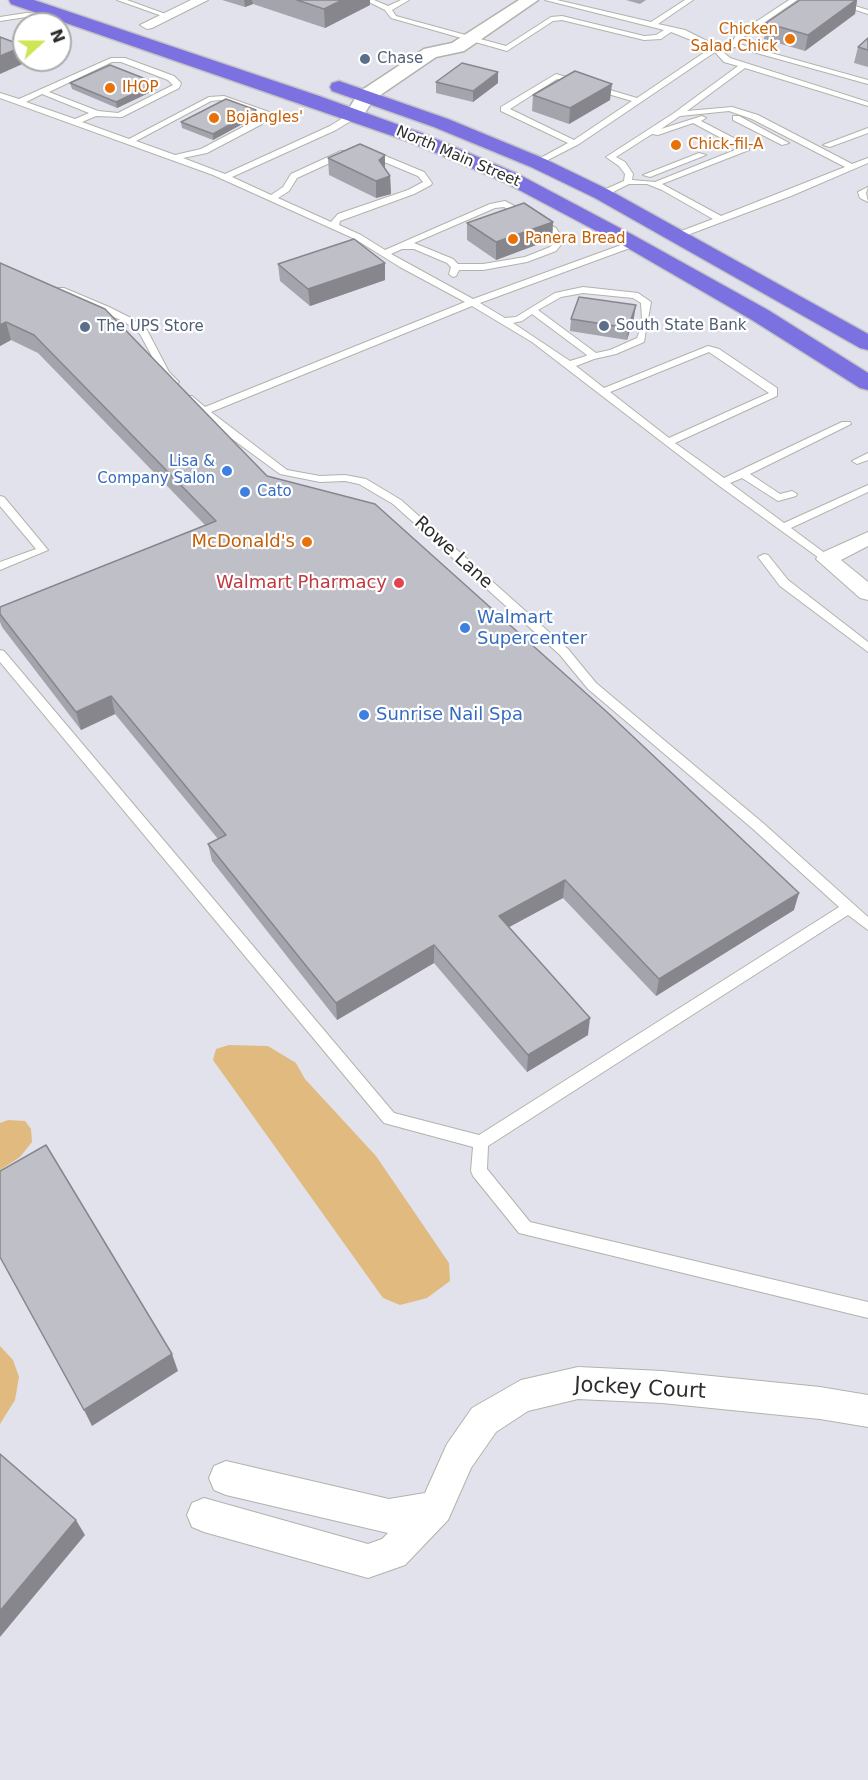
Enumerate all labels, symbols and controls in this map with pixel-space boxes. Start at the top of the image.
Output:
north arrow [12,12,72,72]
place label: Chicken Salad Chick [691,21,778,56]
text: N [46,26,69,46]
marker: Chicken Salad Chick [783,32,797,46]
place label: Chase [377,50,423,68]
marker: Chase [358,52,372,66]
place label: IHOP [122,79,159,97]
marker: IHOP [103,81,117,95]
place label: Bojangles' [226,109,303,127]
marker: Bojangles' [207,111,221,125]
street label: North Main Street [393,123,523,191]
place label: Chick-fil-A [688,136,763,154]
marker: Chick-fil-A [669,138,683,152]
place label: Panera Bread [525,230,625,248]
marker: Panera Bread [506,232,520,246]
place label: South State Bank [616,317,747,335]
place label: The UPS Store [97,318,204,336]
marker: South State Bank [597,319,611,333]
marker: The UPS Store [78,320,92,334]
place label: Lisa & Company Salon [97,453,215,488]
marker: Lisa & Company Salon [220,464,234,478]
place label: Cato [257,483,292,501]
marker: Cato [238,485,252,499]
street label: Rowe Lane [409,512,497,594]
place label: McDonald's [192,531,295,553]
marker: McDonald's [300,535,314,549]
place label: Walmart Pharmacy [216,572,387,594]
marker: Walmart Pharmacy [392,576,406,590]
place label: Walmart Supercenter [477,607,587,650]
marker: Walmart Supercenter [458,621,472,635]
place label: Sunrise Nail Spa [376,704,523,726]
marker: Sunrise Nail Spa [357,708,371,722]
street label: Jockey Court [574,1373,706,1405]

